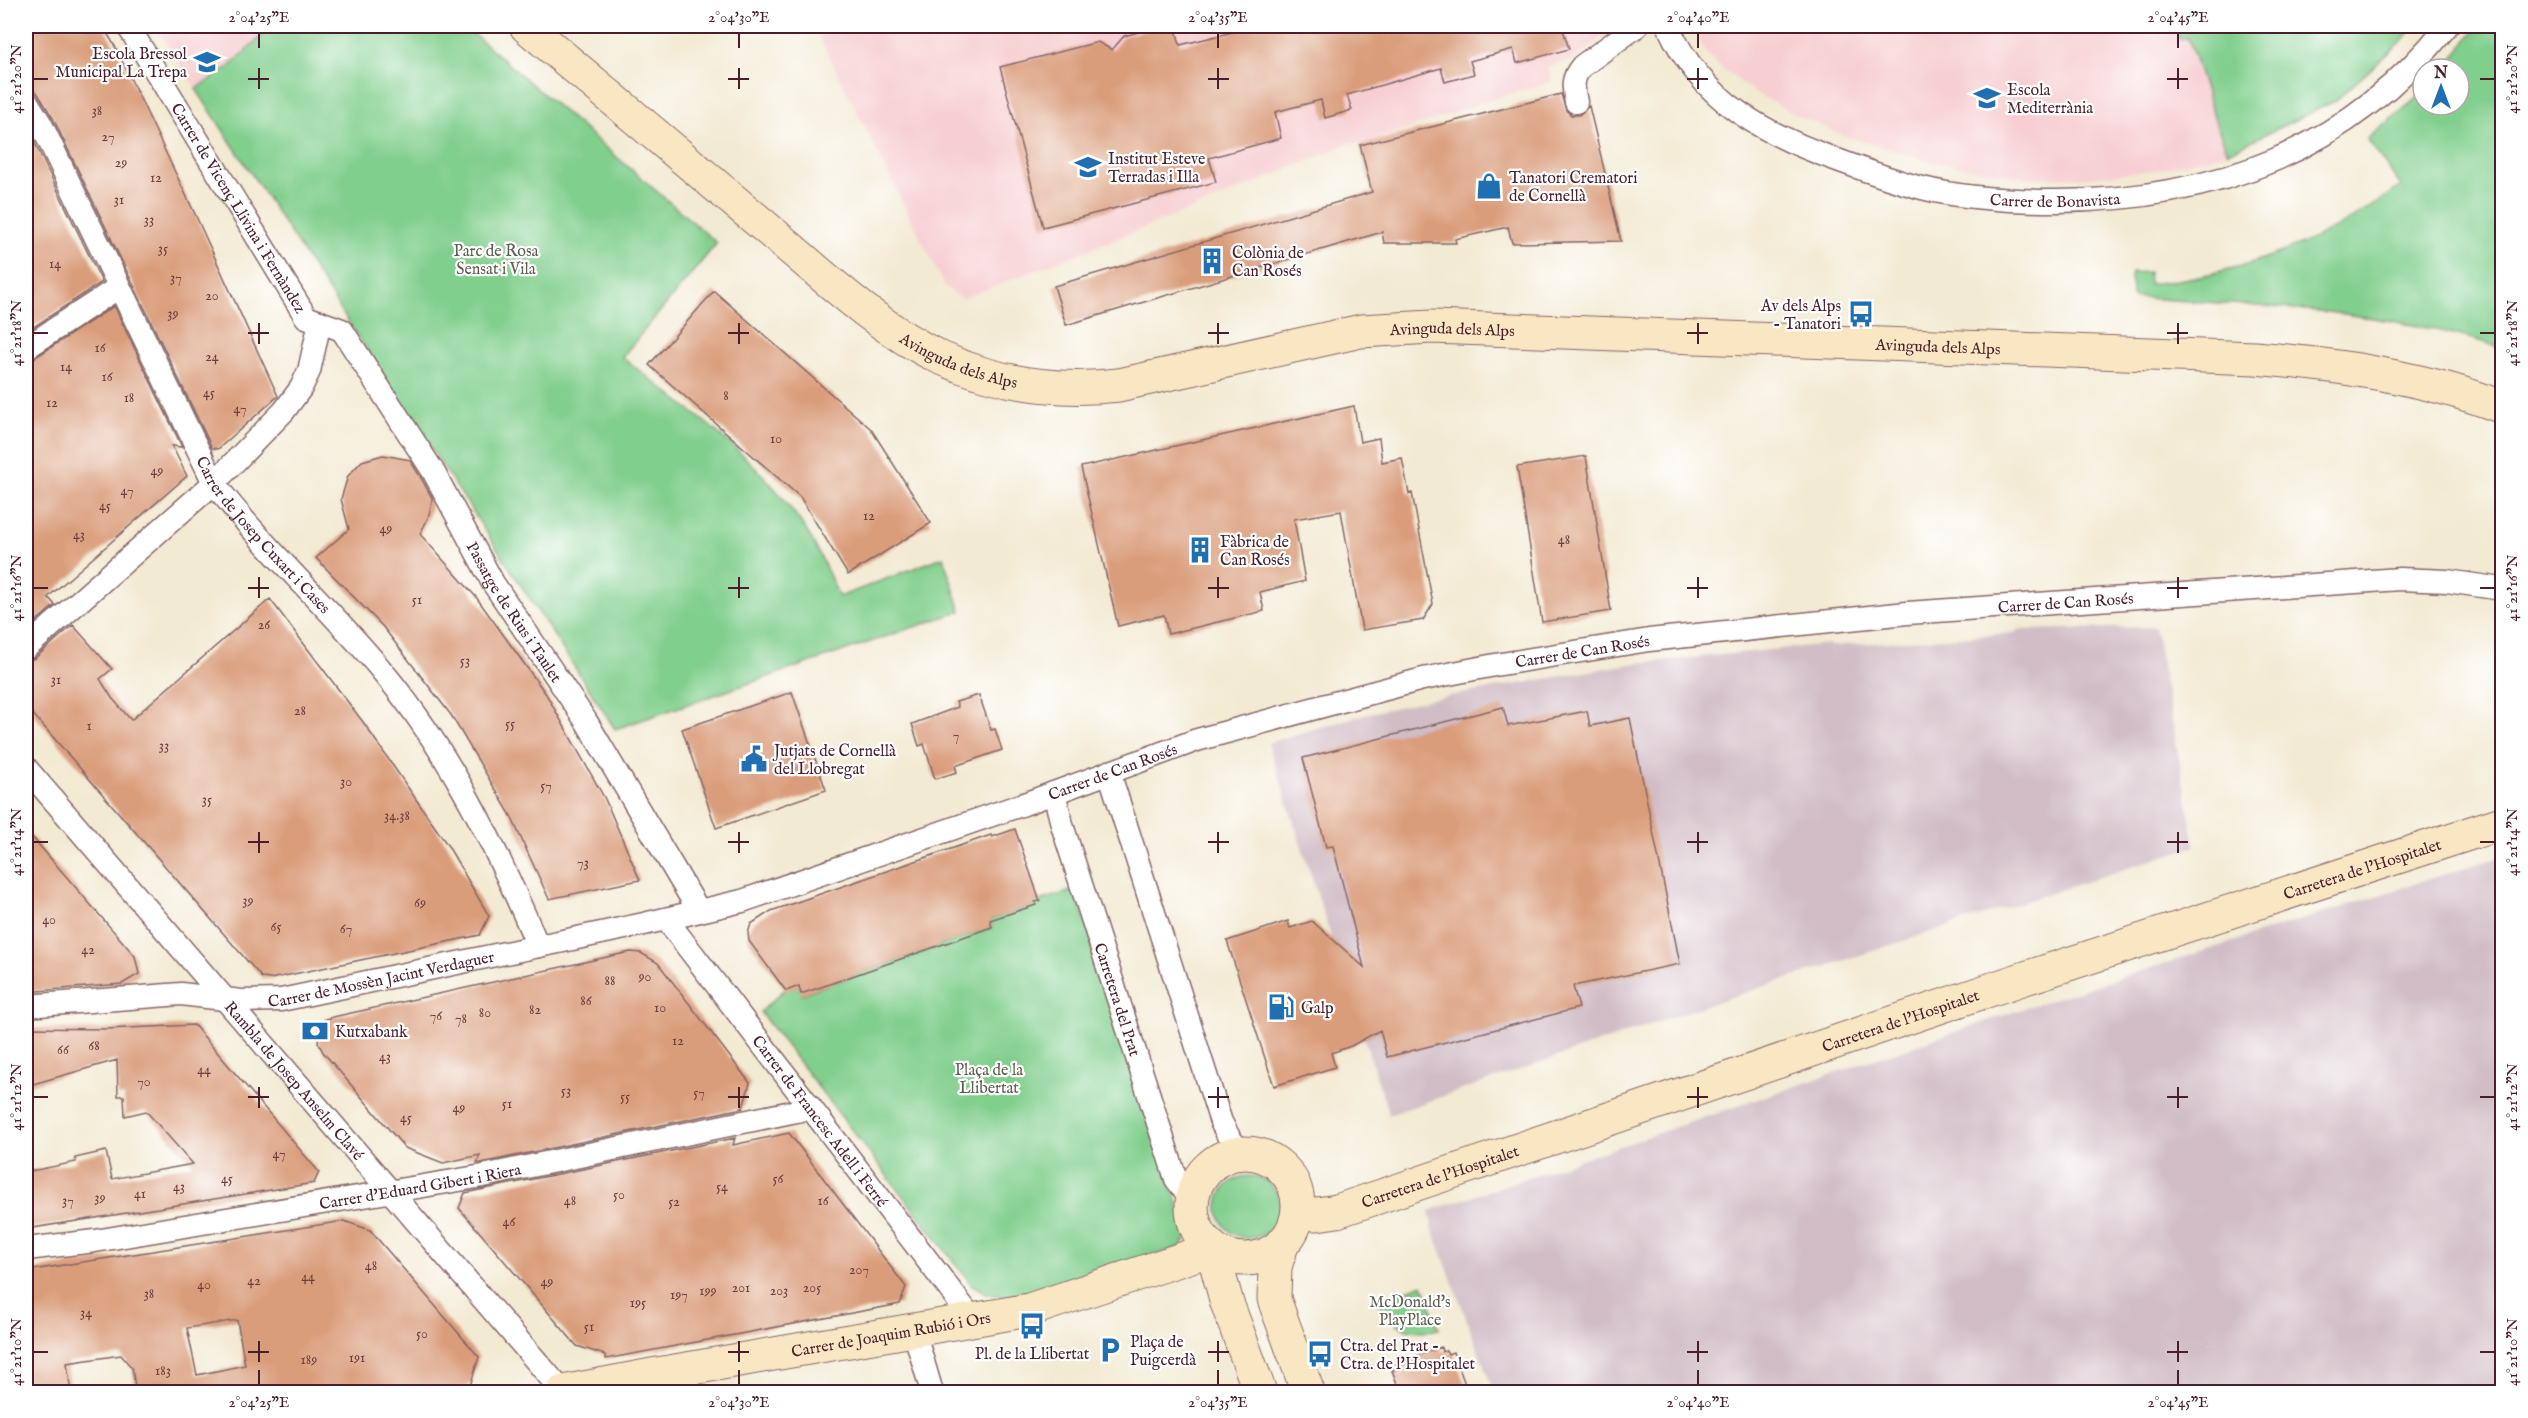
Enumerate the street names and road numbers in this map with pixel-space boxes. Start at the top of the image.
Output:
street label: Carrer de Vicenç Llivina i Fernàndez [166,100,309,317]
street label: Carrer de Bonavista [1989,190,2121,213]
street label: Avinguda dels Alps [1388,319,1516,342]
street label: Avinguda dels Alps [895,329,1019,394]
street label: Avinguda dels Alps [1874,336,2001,360]
street label: Carrer de Josep Cuxart i Cases [191,454,334,619]
street label: Passatge de Rius i Taulet [461,539,565,687]
street label: Carrer de Can Rosés [1997,589,2135,619]
street label: Carrer de Can Rosés [1514,632,1652,674]
street label: Carrer de Can Rosés [1046,740,1181,806]
street label: Carretera de l'Hospitalet [2281,835,2445,905]
street label: Carretera del Prat [1089,941,1144,1059]
street label: Carrer de Mossèn Jacint Verdaguer [268,948,496,1012]
street label: Carretera de l'Hospitalet [1820,986,1983,1058]
street label: Rambla de Josep Anselm Clavé [219,998,367,1165]
street label: Carrer de Francesc Adell i Ferré [747,1032,891,1212]
street label: Carretera de l'Hospitalet [1359,1142,1522,1214]
street label: Carrer d'Eduard Gibert i Riera [318,1160,523,1215]
street label: Carrer de Joaquim Rubió i Ors [790,1309,993,1363]

